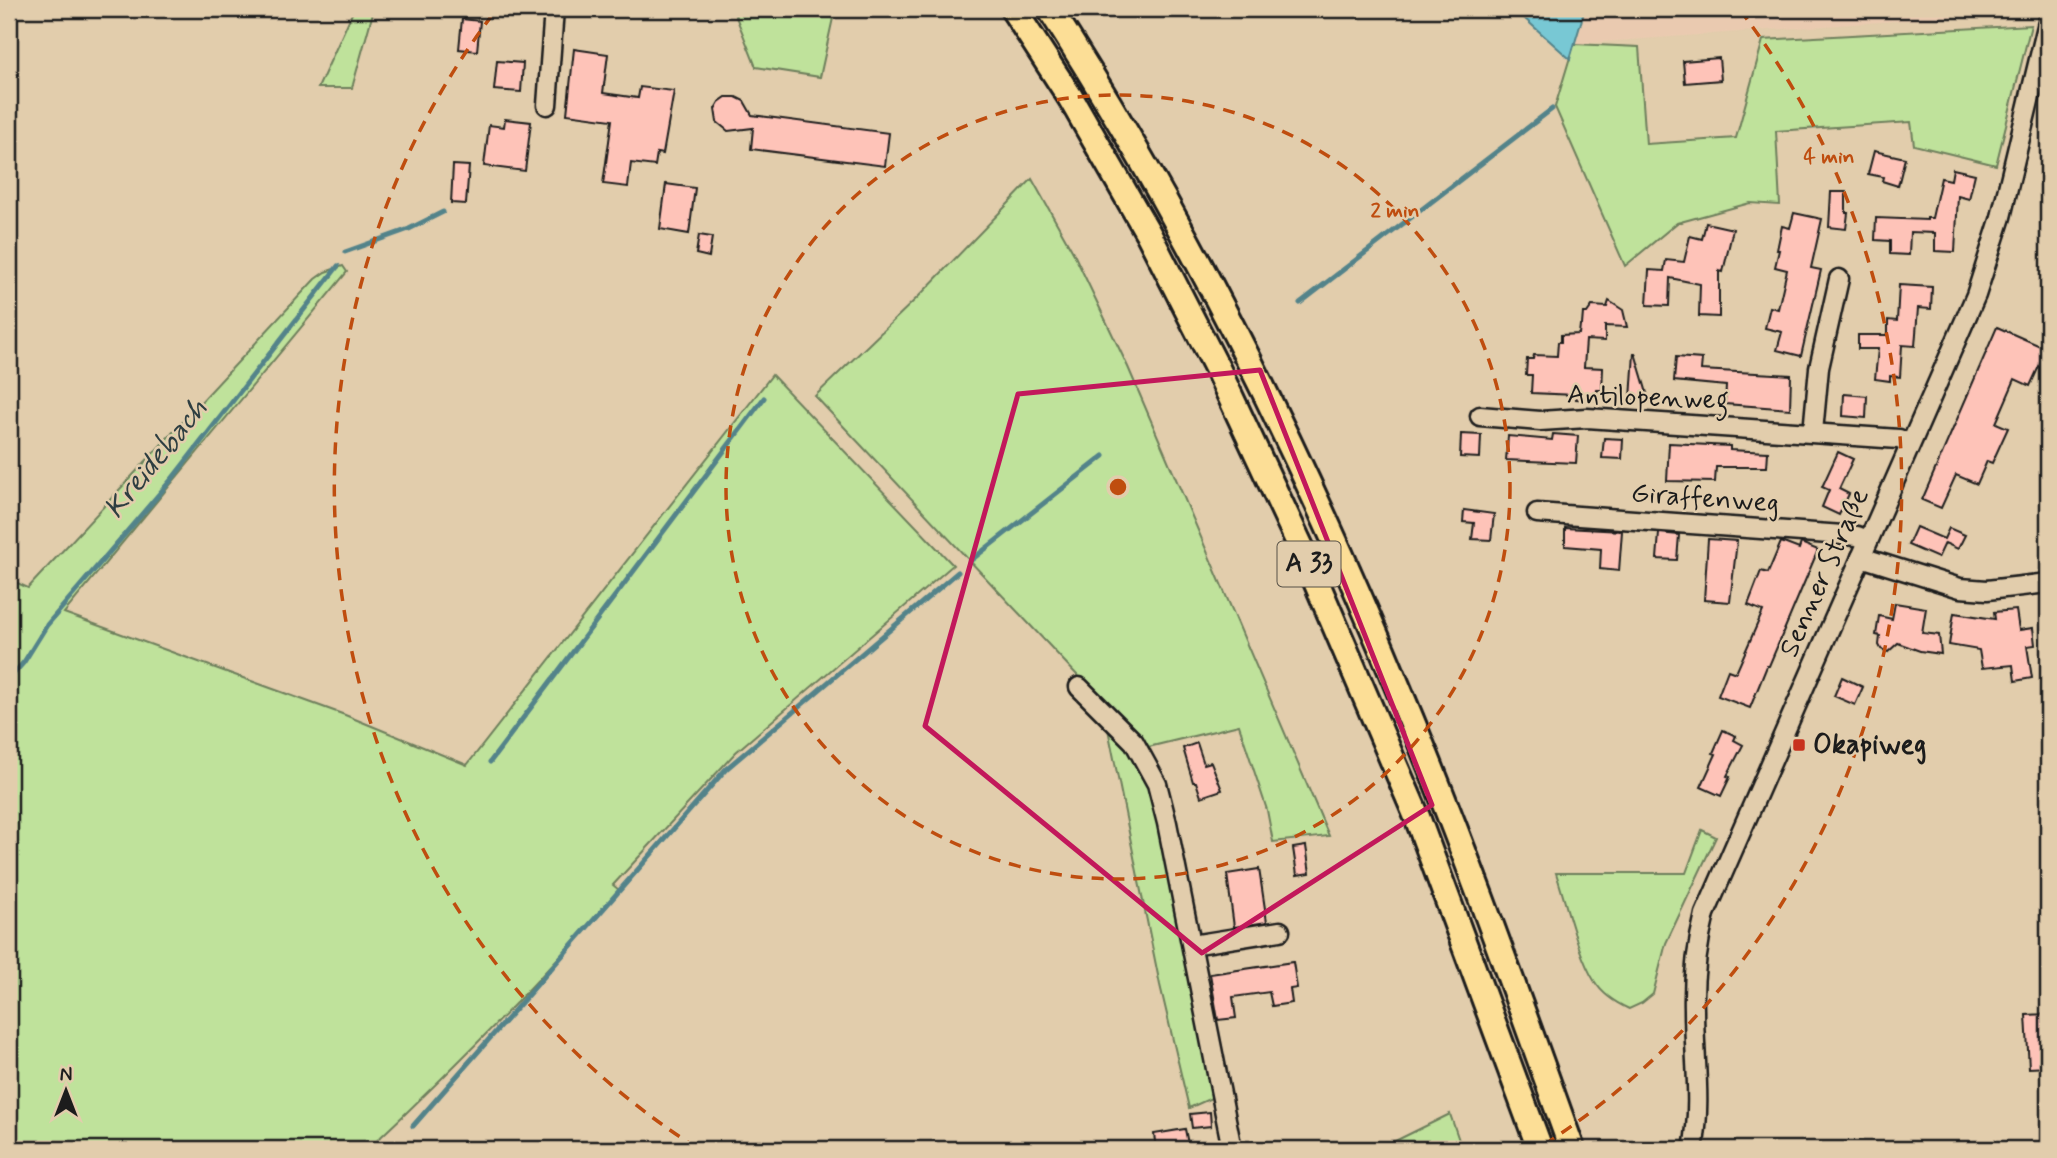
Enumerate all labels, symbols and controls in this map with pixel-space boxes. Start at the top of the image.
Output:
text: 4 min [1803,143,1855,171]
text: 2 min [1370,197,1420,225]
street label: Antilopenweg [1566,377,1730,422]
water label: Kreidebach [96,391,216,527]
centre of rings [1106,475,1130,499]
street label: Giraffenweg [1630,475,1780,523]
street label: Senner Straße [1771,483,1879,663]
road number: A 33 [1278,542,1340,586]
place label: Okapiweg [1813,727,1927,765]
marker: Okapiweg [1791,737,1807,753]
north arrow [32,1056,102,1126]
text: N [60,1063,72,1088]

